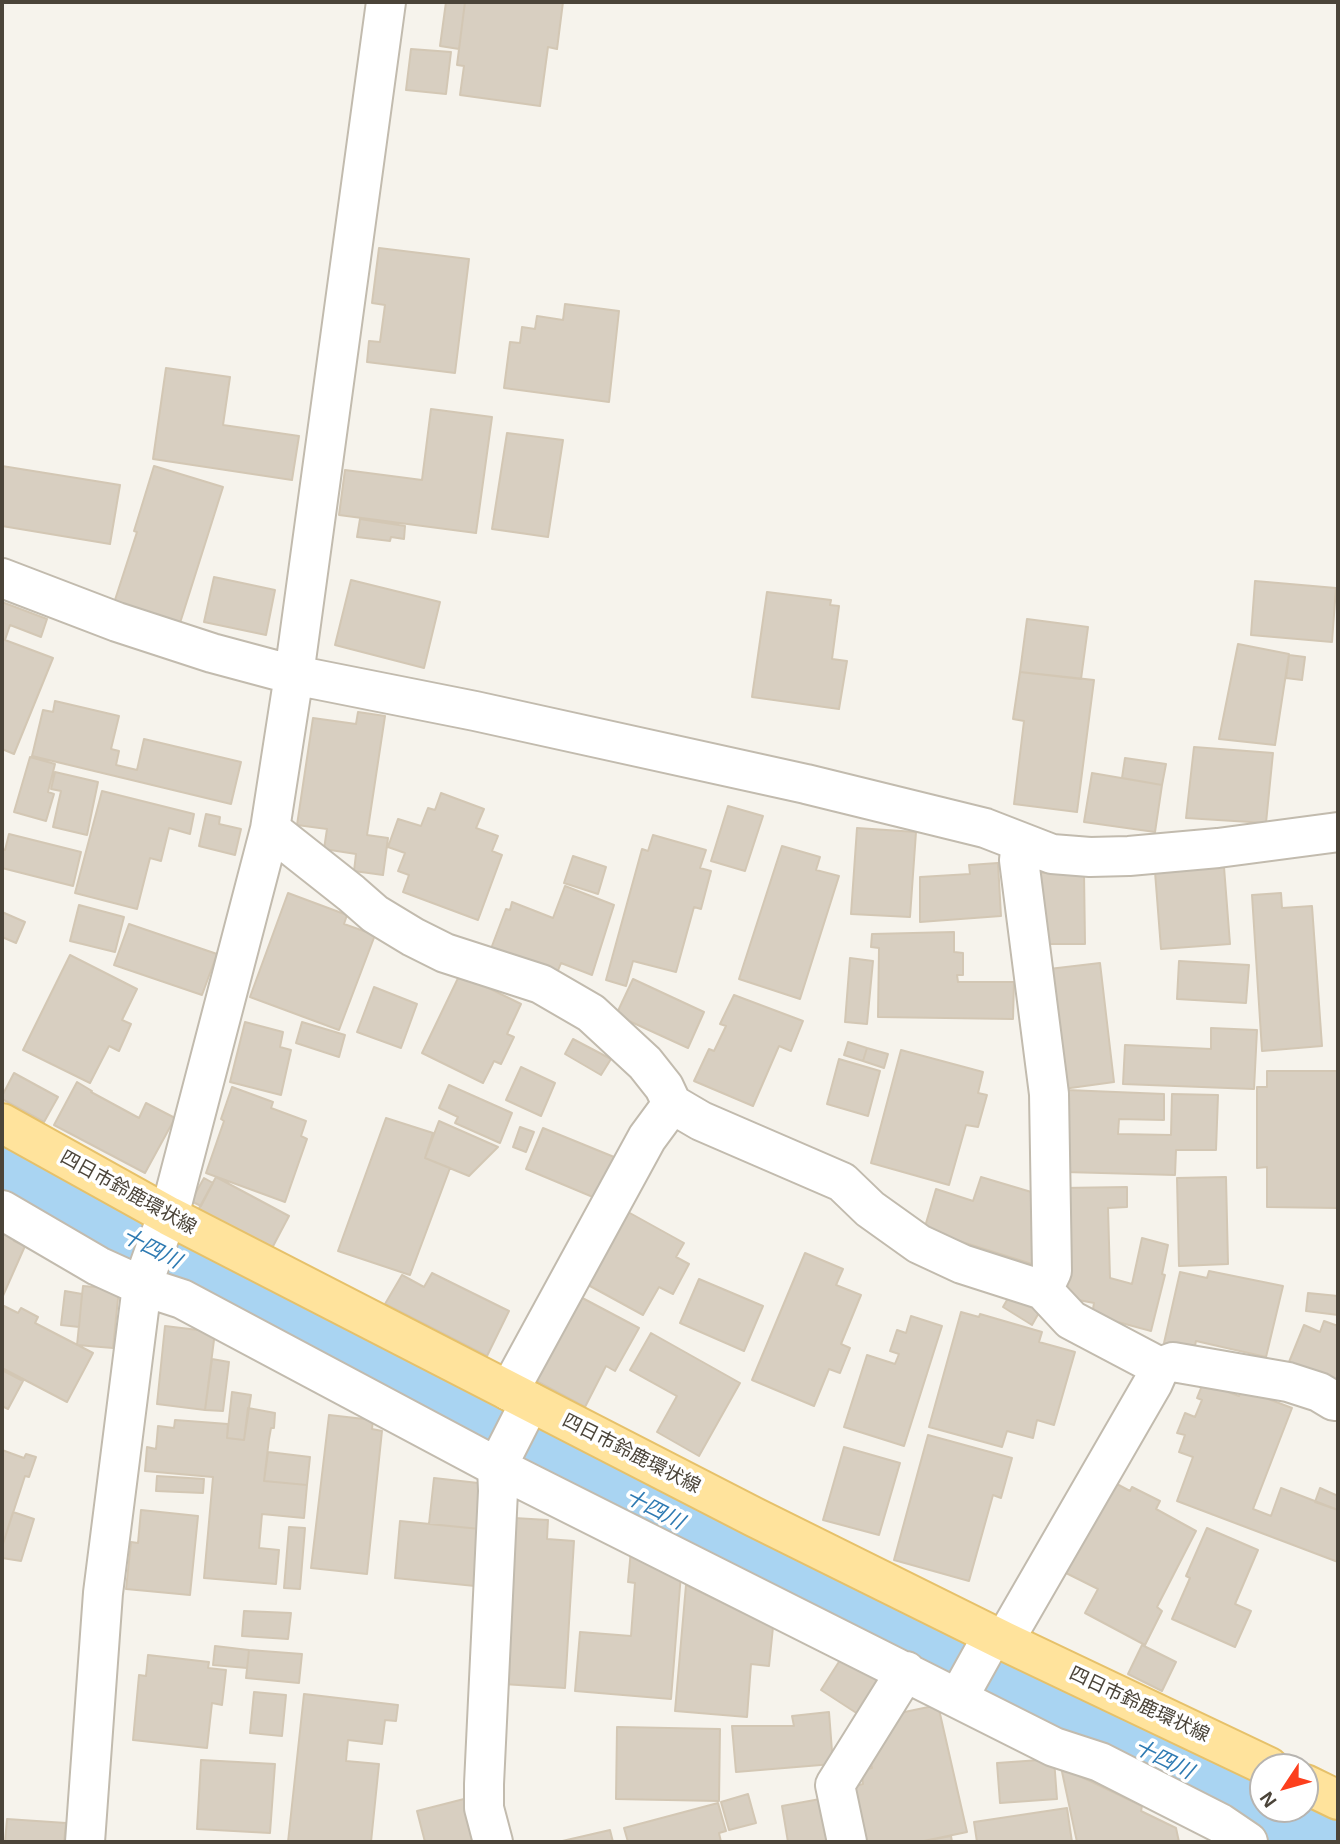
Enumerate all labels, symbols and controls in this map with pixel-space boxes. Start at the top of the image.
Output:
street label: 四日市鈴鹿環状線 [56,1146,200,1240]
water label: 十四川 [117,1223,185,1275]
street label: 四日市鈴鹿環状線 [558,1409,704,1499]
water label: 十四川 [620,1484,688,1536]
street label: 四日市鈴鹿環状線 [1065,1663,1213,1747]
water label: 十四川 [1129,1735,1197,1785]
north arrow [1249,1753,1319,1823]
text: N [1256,1788,1281,1811]

